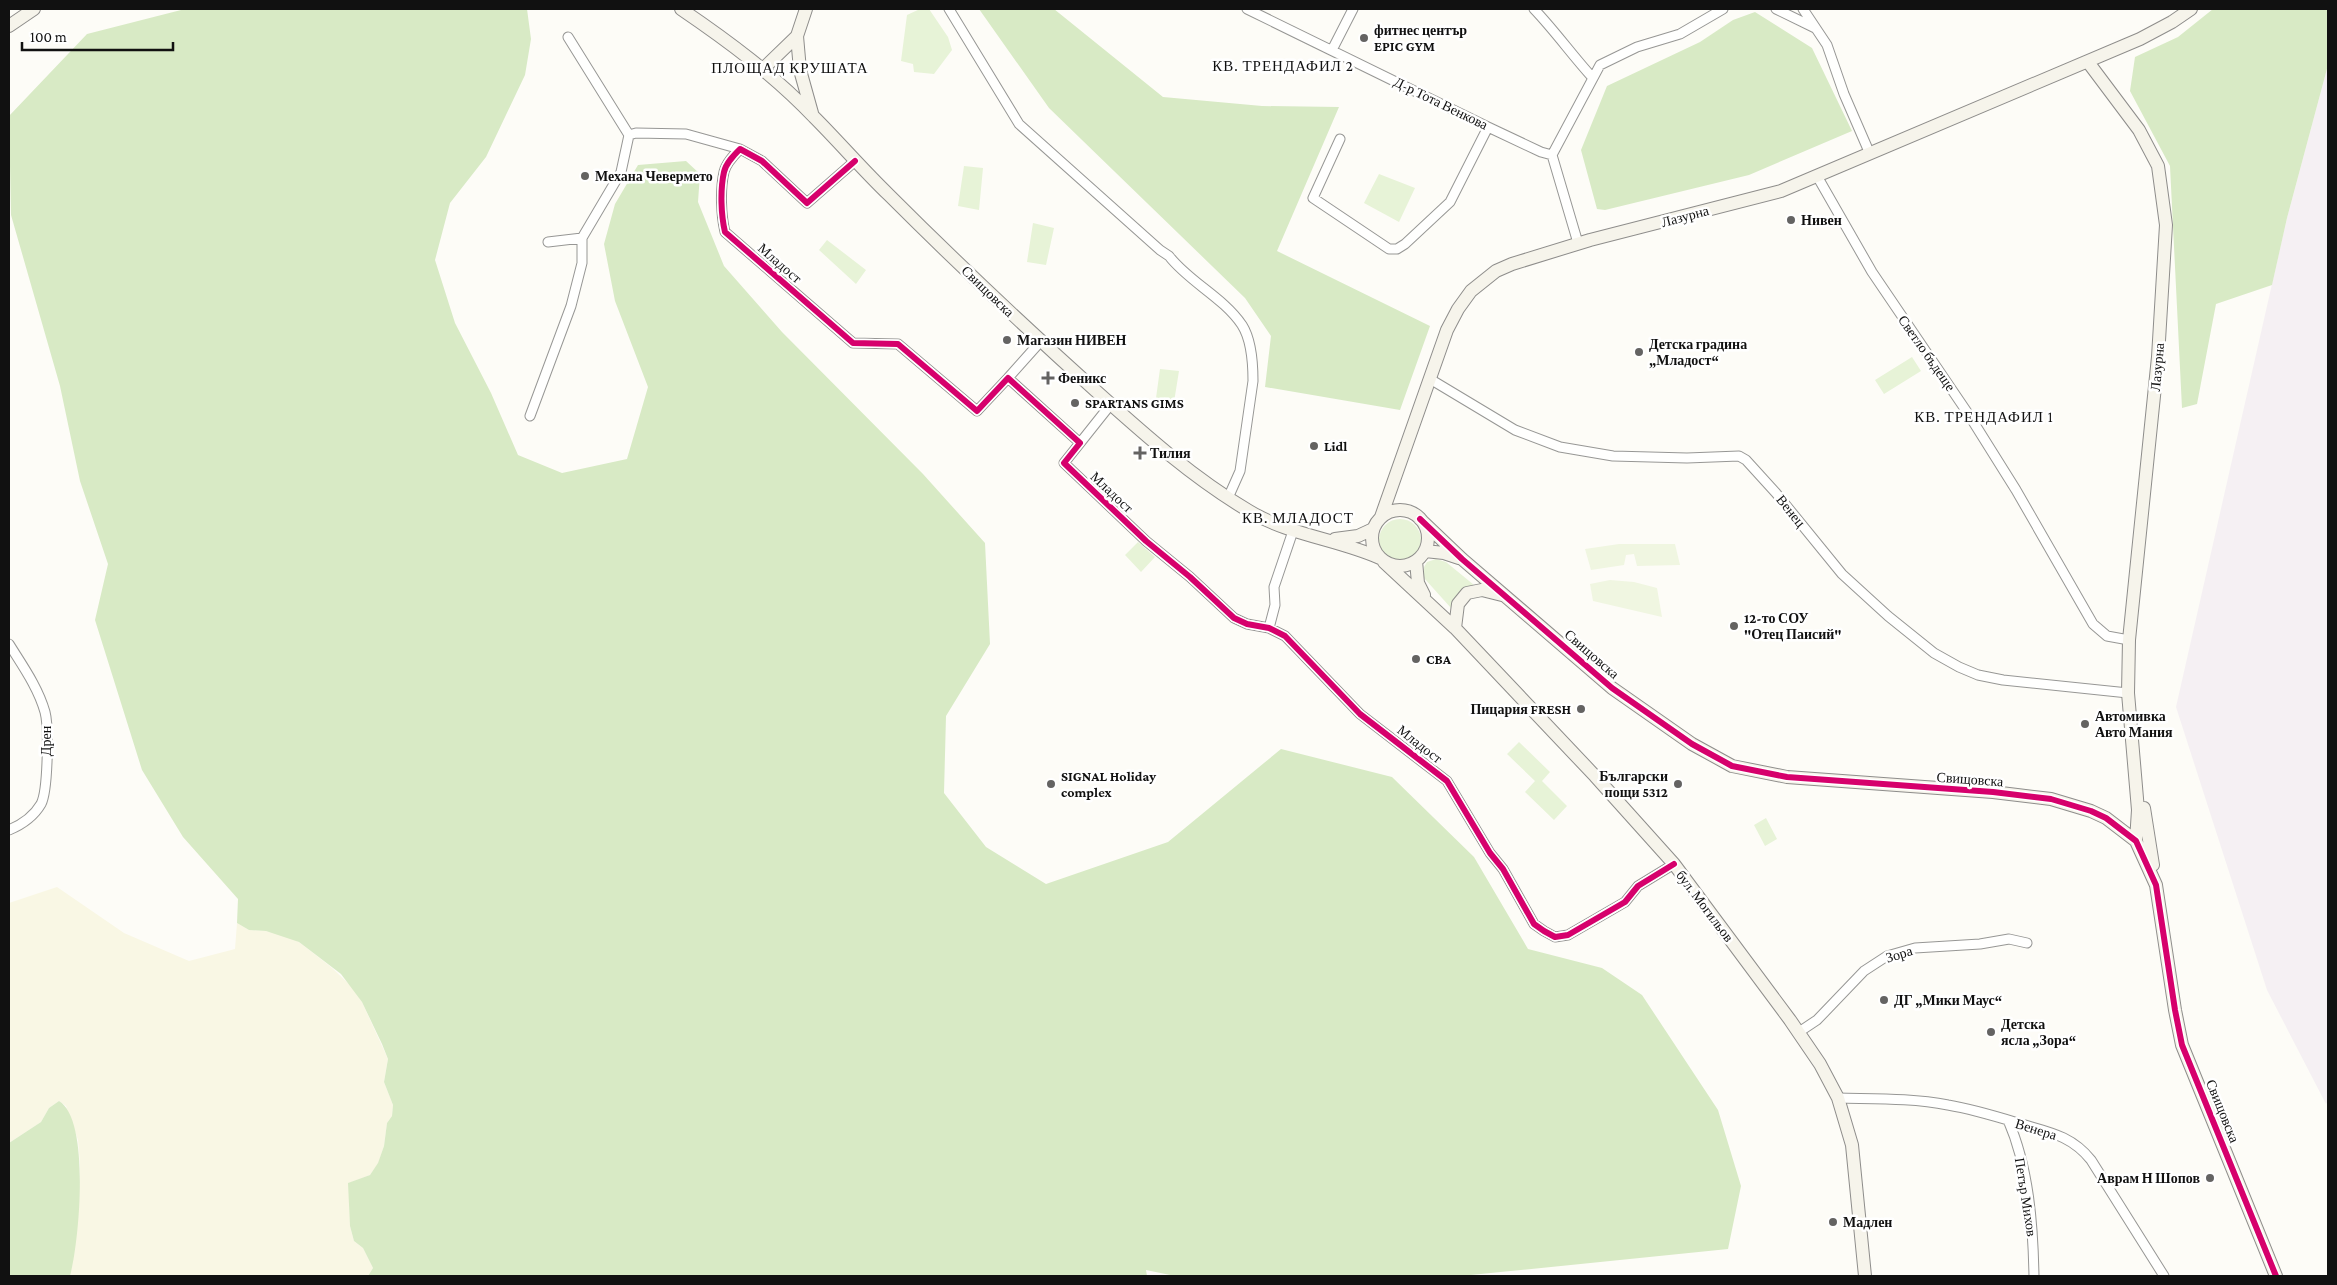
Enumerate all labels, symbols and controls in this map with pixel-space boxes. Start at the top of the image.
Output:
scale bar [22,20,174,52]
place label: фитнес център EPIC GYM [1374,22,1467,54]
text: 100 m [30,29,67,45]
marker: фитнес център EPIC GYM [1358,32,1370,44]
district label: КВ. ТРЕНДАФИЛ 2 [1212,58,1354,74]
district label: ПЛОЩАД КРУШАТА [711,60,869,76]
street label: Д-р Тота Венкова [1391,73,1491,133]
place label: Механа Чевермето [595,168,713,184]
marker: Механа Чевермето [579,170,591,182]
street label: Лазурна [1659,202,1711,230]
place label: Нивен [1801,212,1842,228]
marker: Нивен [1785,214,1797,226]
street label: Младост [755,240,805,286]
street label: Свищовска [958,262,1018,320]
street label: Светло бъдеще [1895,312,1959,394]
place label: Магазин НИВЕН [1017,332,1126,348]
marker: Магазин НИВЕН [1001,334,1013,346]
place label: Детска градина „Младост“ [1649,336,1747,369]
street label: Лазурна [2147,341,2167,392]
marker: Детска градина „Младост“ [1633,346,1645,358]
place label: Феникс [1058,370,1106,386]
marker: Феникс [1042,372,1054,384]
place label: SPARTANS GIMS [1085,395,1184,411]
marker: SPARTANS GIMS [1069,397,1081,409]
district label: КВ. ТРЕНДАФИЛ 1 [1914,409,2054,425]
place label: Lidl [1324,438,1347,454]
marker: Lidl [1308,440,1320,452]
place label: Тилия [1150,445,1191,461]
marker: Тилия [1134,447,1146,459]
street label: Младост [1087,468,1137,516]
street label: Венец [1773,492,1809,531]
district label: КВ. МЛАДОСТ [1242,510,1354,526]
place label: 12-то СОУ "Отец Паисий" [1744,610,1842,642]
marker: 12-то СОУ "Отец Паисий" [1728,620,1740,632]
street label: Свищовска [1562,626,1623,682]
place label: CBA [1426,651,1452,667]
marker: CBA [1410,653,1422,665]
place label: Пицария FRESH [1470,701,1571,717]
marker: Пицария FRESH [1575,703,1587,715]
place label: Автомивка Авто Мания [2095,708,2173,740]
marker: Автомивка Авто Мания [2079,718,2091,730]
street label: Младост [1394,722,1446,766]
street label: Дрен [38,725,54,756]
place label: SIGNAL Holiday complex [1061,768,1156,800]
place label: Български пощи 5312 [1599,768,1668,800]
street label: Свищовска [1936,769,2005,789]
marker: SIGNAL Holiday complex [1045,778,1057,790]
marker: Български пощи 5312 [1672,778,1684,790]
street label: бул. Могильов [1673,867,1737,945]
street label: Зора [1884,942,1915,966]
place label: ДГ „Мики Маус“ [1894,992,2002,1009]
marker: ДГ „Мики Маус“ [1878,994,1890,1006]
place label: Детска ясла „Зора“ [2001,1016,2076,1049]
marker: Детска ясла „Зора“ [1985,1026,1997,1038]
street label: Свищовска [2203,1077,2243,1146]
street label: Венера [2013,1115,2059,1143]
street label: Петър Михов [2012,1157,2040,1238]
place label: Аврам Н Шопов [2097,1170,2200,1186]
marker: Аврам Н Шопов [2204,1172,2216,1184]
place label: Мадлен [1843,1214,1892,1230]
marker: Мадлен [1827,1216,1839,1228]

